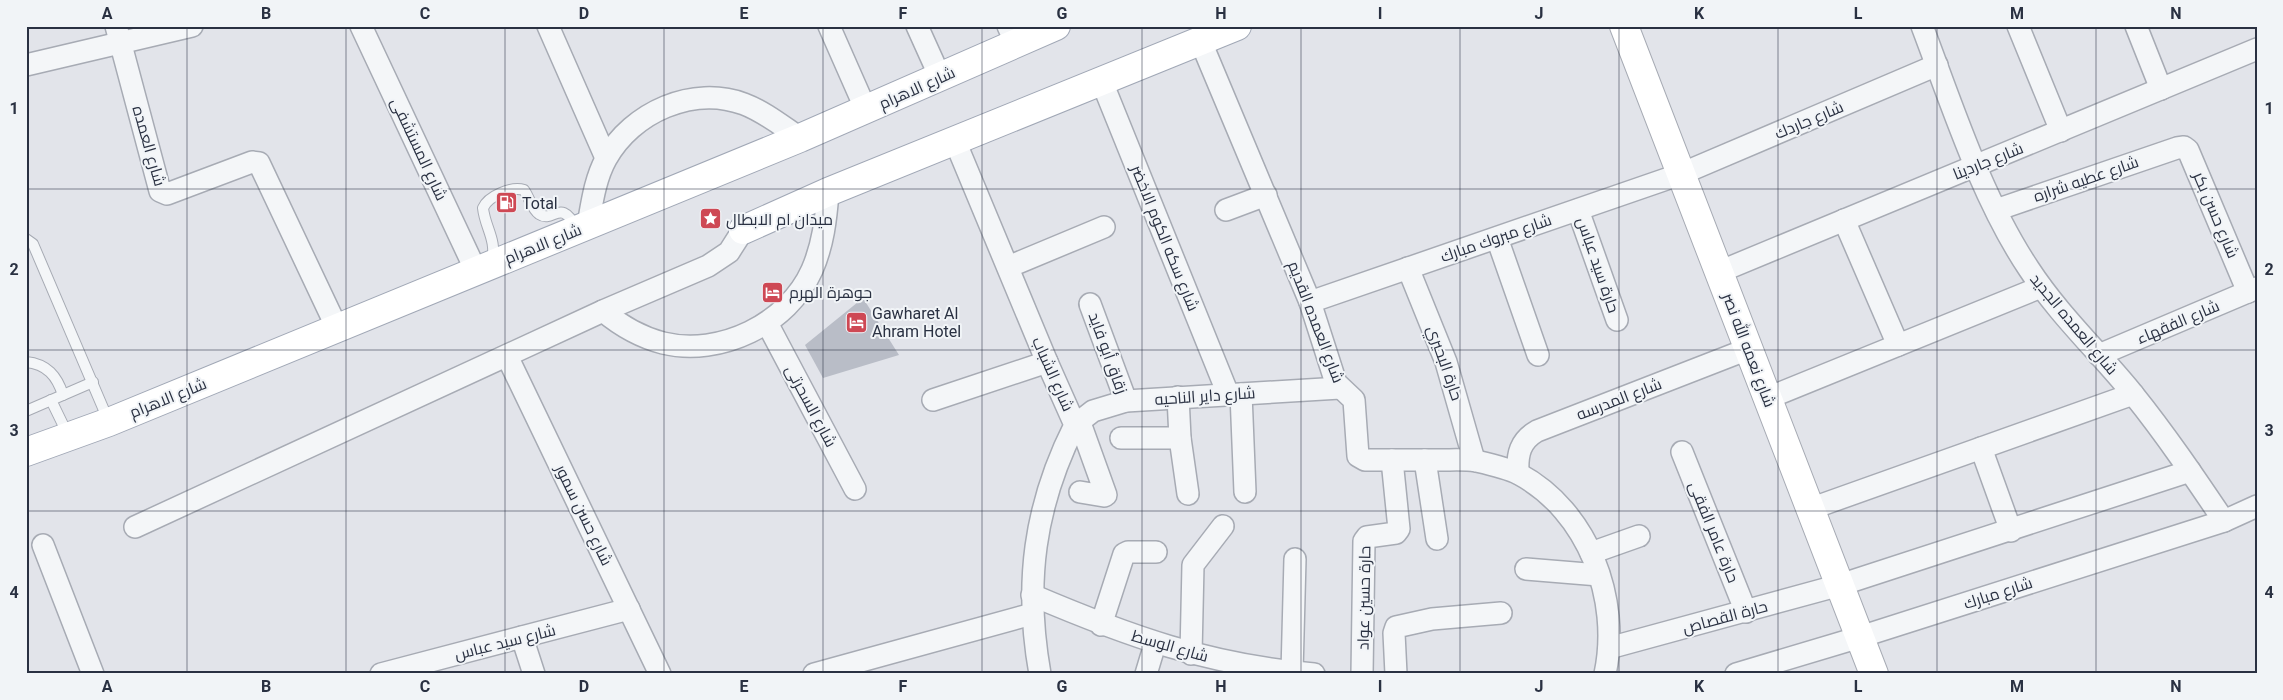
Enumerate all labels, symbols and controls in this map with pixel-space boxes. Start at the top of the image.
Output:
text: A [102,4,113,23]
text: B [261,4,271,23]
text: C [420,4,430,23]
text: D [579,4,589,23]
text: E [740,4,749,23]
text: F [899,4,908,23]
text: G [1057,4,1068,23]
text: H [1215,4,1227,23]
text: I [1378,4,1382,23]
text: J [1535,4,1543,23]
text: K [1694,4,1705,23]
text: L [1854,4,1863,23]
text: M [2010,4,2024,23]
text: N [2170,4,2182,23]
street label: شارع الاهرام [876,63,959,115]
street label: شارع المستشفى [385,95,451,204]
street label: شارع جاردك [1772,97,1847,145]
text: 1 [9,99,19,118]
text: 1 [2264,99,2274,118]
street label: شارع العمده [127,104,170,189]
street label: شارع جاردينا [1950,138,2027,186]
street label: شارع عطيه شراره [2031,152,2142,208]
street label: شارع سكه الكوم الاخضر [1125,161,1203,315]
street label: شارع حسن بكر [2187,168,2243,262]
fuel station icon: Total [494,191,518,215]
place label: Total [522,194,558,213]
place icon: ميدان ام الابطال [698,207,722,231]
place label: ميدان ام الابطال [726,210,833,231]
street label: شارع مبروك مبارك [1438,210,1555,268]
street label: حارة سيد عباس [1572,215,1623,316]
street label: شارع الاهرام [502,220,585,270]
street label: شارع العمده القديم [1282,258,1348,386]
text: 2 [9,260,19,279]
text: 2 [2264,260,2274,279]
street label: شارع العمده الجديد [2025,270,2122,380]
hotel icon: جوهرة الهرم [761,280,785,304]
place label: جوهرة الهرم [789,283,872,304]
street label: شارع نعمه الله نصر [1716,289,1780,410]
street label: شارع الفقهاء [2134,296,2223,350]
place label: Gawharet Al Ahram Hotel [872,304,961,341]
hotel icon: Gawharet Al Ahram Hotel [844,310,868,334]
street label: زقاق أبو فايد [1084,310,1132,397]
street label: حارة البحيري [1420,323,1467,404]
street label: شارع الشباب [1026,334,1078,415]
street label: شارع السحرتى [780,362,841,451]
street label: شارع الاهرام [127,374,210,424]
street label: شارع المدرسه [1574,374,1665,426]
street label: شارع داير الناحيه [1154,383,1256,411]
text: 3 [9,421,19,440]
text: 3 [2264,421,2274,440]
street label: شارع حسن سمور [549,461,617,569]
street label: حارة عامر الفقى [1684,479,1743,586]
street label: حارة حسين عواد [1354,546,1375,650]
street label: شارع مبارك [1961,573,2036,615]
text: 4 [9,583,19,602]
text: 4 [2264,583,2274,602]
street label: حارة القصاص [1680,597,1770,638]
street label: شارع سيد عباس [452,620,558,666]
street label: شارع الوسط [1129,626,1211,668]
text: A [102,677,113,696]
text: B [261,677,271,696]
text: C [420,677,430,696]
text: D [579,677,589,696]
text: E [740,677,749,696]
text: F [899,677,908,696]
text: G [1057,677,1068,696]
text: H [1215,677,1227,696]
text: I [1378,677,1382,696]
text: J [1535,677,1543,696]
text: K [1694,677,1705,696]
text: L [1854,677,1863,696]
text: M [2010,677,2024,696]
text: N [2170,677,2182,696]

